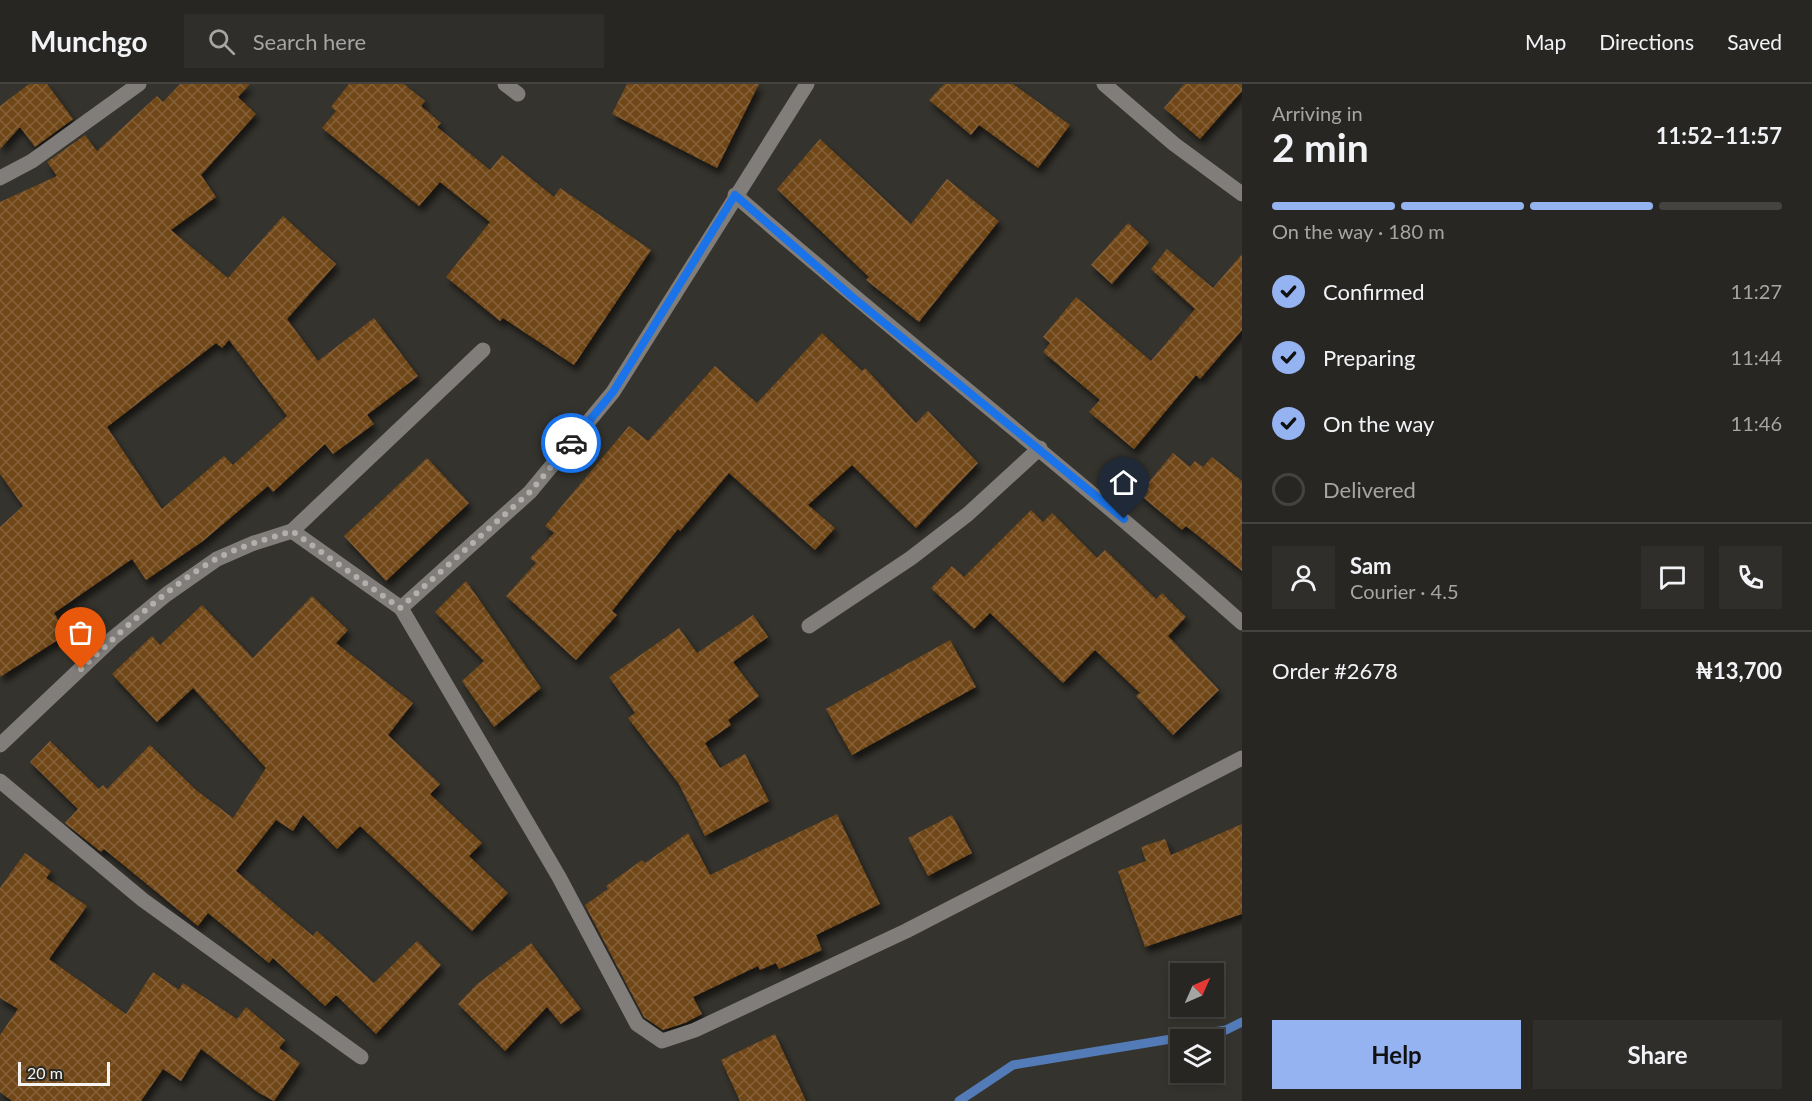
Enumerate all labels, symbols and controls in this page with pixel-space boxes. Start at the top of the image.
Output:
search box [184,14,604,68]
text: Munchgo [30,24,148,58]
icon: search [205,25,238,58]
text: Search here [253,28,366,55]
text: Map [1525,29,1566,54]
text: Directions [1599,29,1694,54]
text: Saved [1727,29,1782,54]
text: Arriving in [1272,101,1363,125]
text: 11:52–11:57 [1656,122,1782,149]
text: 2 min [1272,124,1369,170]
text: On the way · 180 m [1272,219,1445,243]
icon: check [1272,275,1305,308]
text: Confirmed [1323,278,1425,305]
text: 11:27 [1731,279,1782,303]
icon: check [1272,341,1305,374]
text: Preparing [1323,344,1415,371]
text: 11:44 [1731,345,1782,369]
icon: check [1272,407,1305,440]
text: On the way [1323,410,1434,437]
text: 11:46 [1731,411,1782,435]
courier [541,413,601,473]
icon: car [555,427,588,460]
pin [1098,457,1149,519]
icon: home [1107,466,1140,499]
text: Delivered [1323,476,1416,503]
button: person [1272,546,1335,609]
button: chat [1641,546,1704,609]
button: phone [1719,546,1782,609]
text: Sam [1350,552,1392,579]
text: Courier · 4.5 [1350,579,1459,603]
pin [55,607,106,669]
icon: bag [64,616,97,649]
text: Order #2678 [1272,657,1398,684]
text: ₦13,700 [1695,657,1782,684]
north arrow [1170,963,1224,1017]
map controls [1170,963,1224,1083]
button: Help [1272,1020,1521,1089]
button: Share [1533,1020,1782,1089]
button: layers [1170,1029,1224,1083]
scale bar [18,1059,110,1086]
text: 20 m [27,1063,63,1082]

